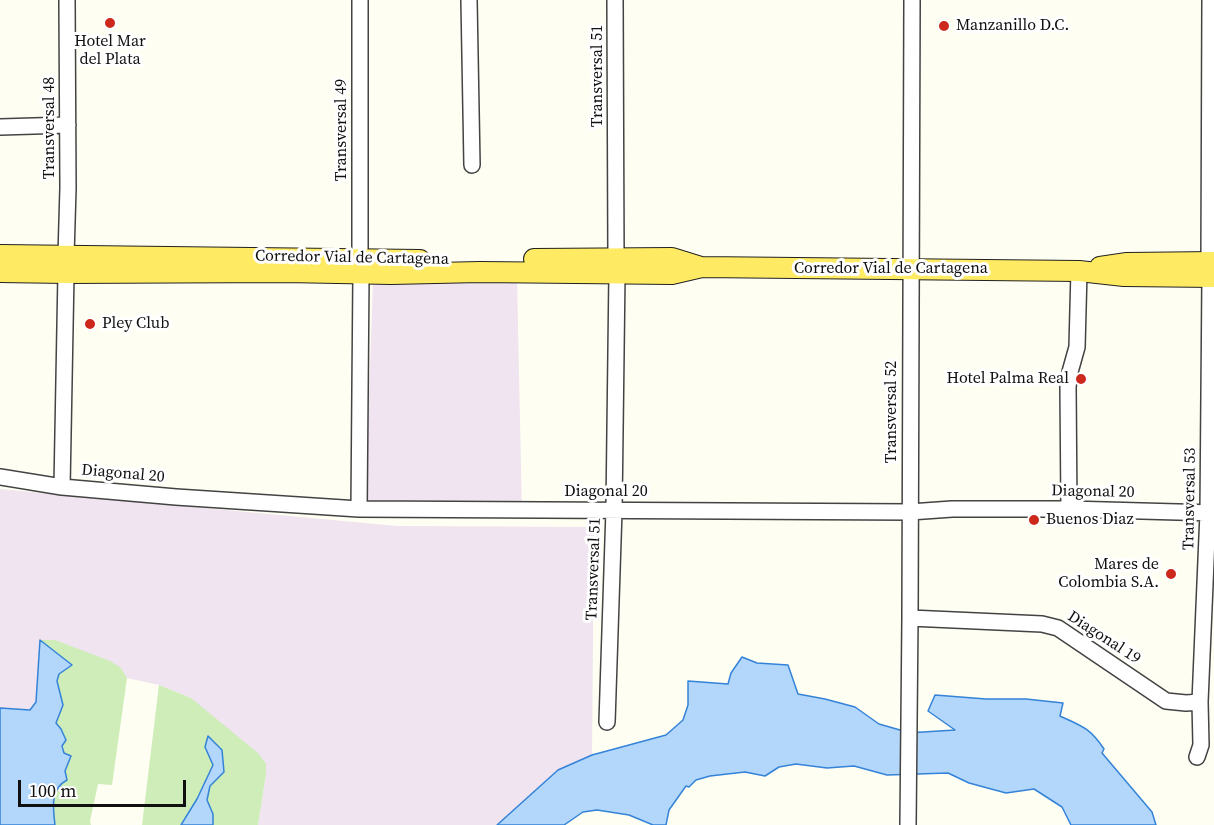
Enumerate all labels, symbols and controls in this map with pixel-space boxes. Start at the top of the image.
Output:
marker: Hotel Mar del Plata [103,16,117,30]
place label: Manzanillo D.C. [956,16,1069,36]
marker: Manzanillo D.C. [937,19,951,33]
street label: Transversal 51 [588,25,608,127]
place label: Hotel Mar del Plata [74,32,146,70]
street label: Transversal 48 [40,77,60,179]
street label: Transversal 49 [332,79,352,181]
street label: Corredor Vial de Cartagena [255,247,449,269]
street label: Corredor Vial de Cartagena [794,259,988,279]
place label: Pley Club [102,314,169,334]
marker: Pley Club [83,317,97,331]
street label: Transversal 52 [882,361,902,463]
place label: Hotel Palma Real [947,369,1069,389]
marker: Hotel Palma Real [1074,372,1088,386]
street label: Transversal 53 [1180,448,1200,550]
street label: Diagonal 20 [81,461,165,487]
street label: Diagonal 20 [564,482,648,502]
street label: Diagonal 20 [1051,482,1135,502]
place label: Buenos Diaz [1046,510,1134,530]
marker: Buenos Diaz [1027,513,1041,527]
street label: Transversal 51 [583,517,605,621]
place label: Mares de Colombia S.A. [1058,555,1159,593]
marker: Mares de Colombia S.A. [1164,567,1178,581]
street label: Diagonal 19 [1064,607,1144,669]
scale bar [21,768,189,806]
text: 100 m [29,778,76,803]

